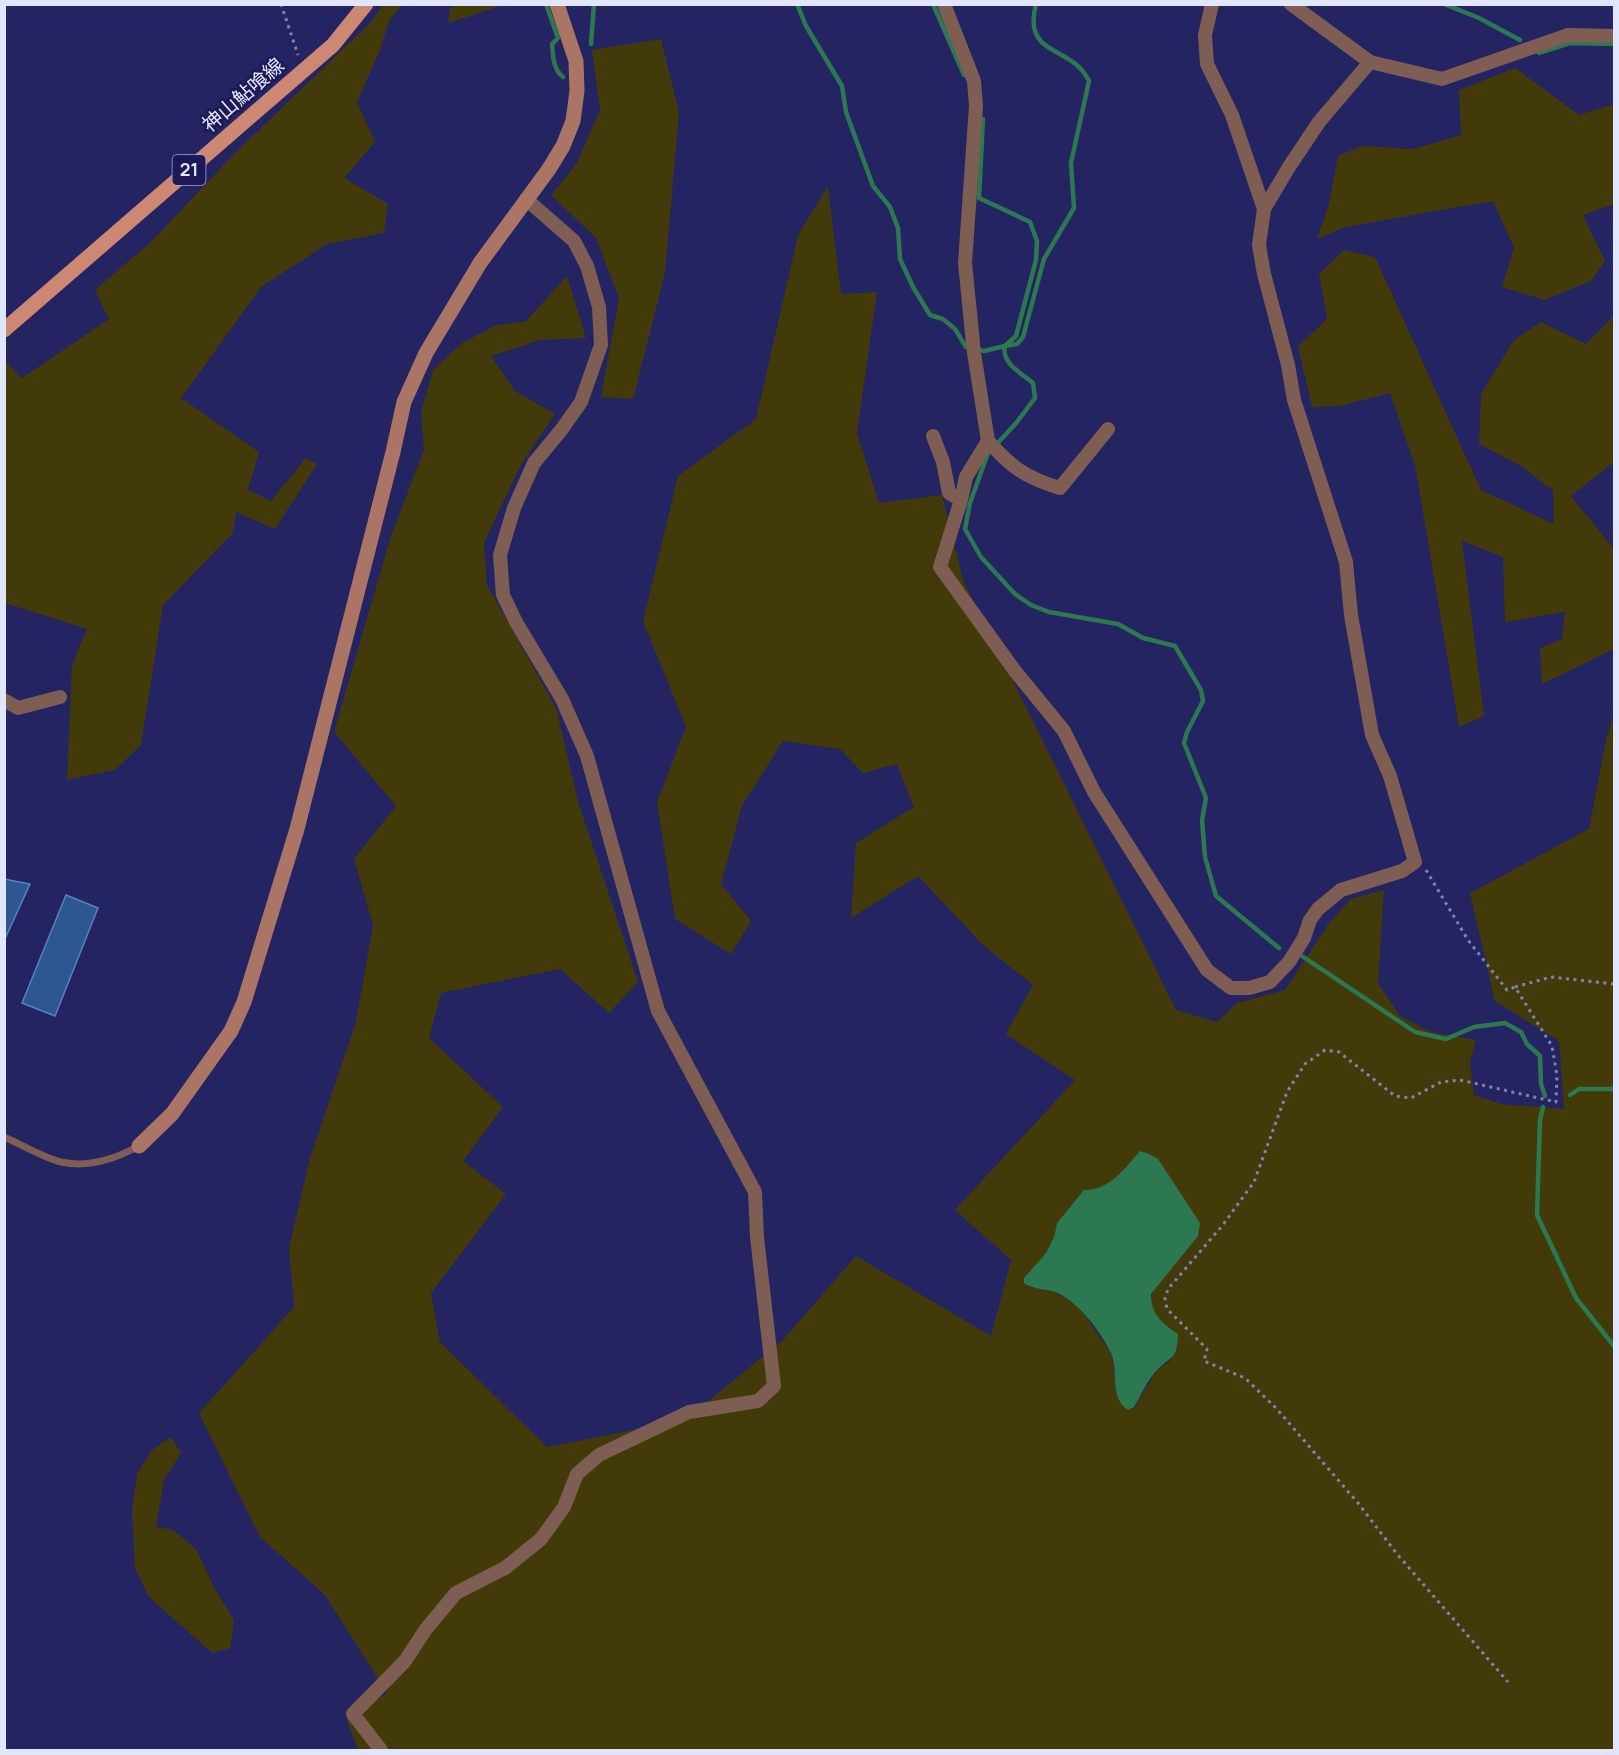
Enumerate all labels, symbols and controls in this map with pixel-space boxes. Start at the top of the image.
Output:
street label: 神山鮎喰線 [196,52,289,138]
road number: 21 [172,155,206,185]

